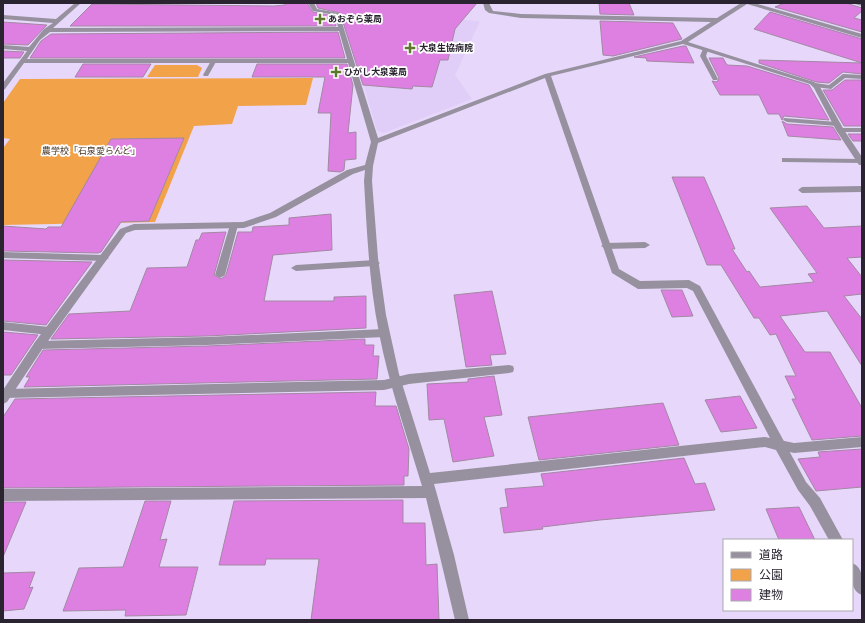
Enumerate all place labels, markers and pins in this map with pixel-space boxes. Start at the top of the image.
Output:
marker: あおぞら薬局 [315,14,325,24]
place label: あおぞら薬局 [328,14,382,24]
marker: 大泉生協病院 [404,42,416,54]
place label: 大泉生協病院 [419,43,473,53]
marker: ひがし大泉薬局 [331,67,341,77]
place label: ひがし大泉薬局 [344,67,407,77]

